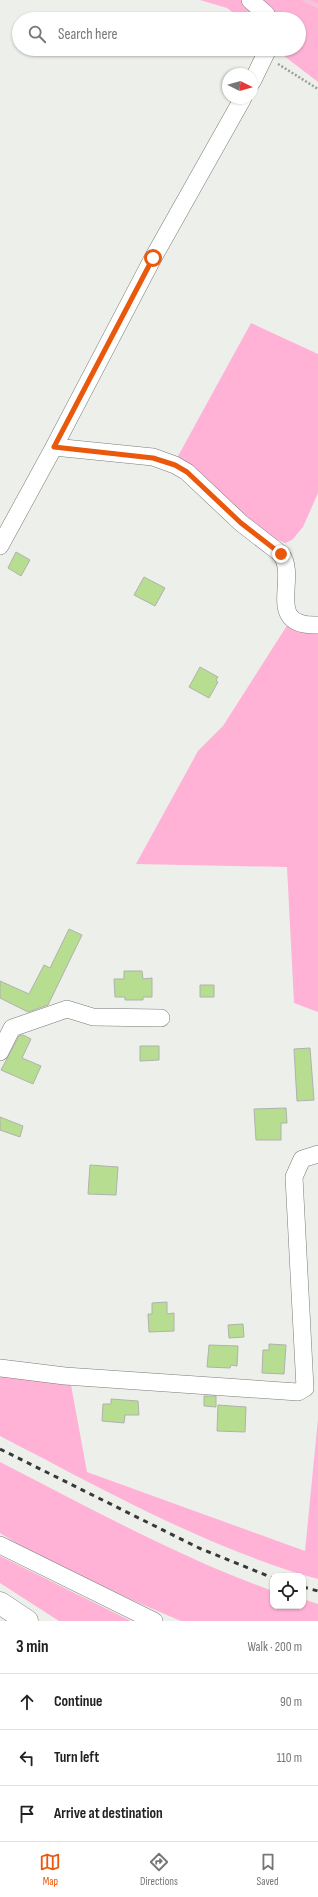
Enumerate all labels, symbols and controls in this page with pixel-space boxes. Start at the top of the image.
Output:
search box [12,12,306,56]
icon: search [26,23,48,45]
text: Search here [58,25,118,44]
north arrow [222,68,258,104]
route start [144,249,162,267]
route end [272,545,290,563]
map controls [270,1573,306,1609]
button: locate [270,1573,306,1609]
text: 3 min [16,1637,49,1657]
text: Walk · 200 m [247,1639,302,1655]
icon: ahead [16,1691,38,1713]
text: Continue [54,1692,103,1711]
text: 90 m [280,1694,302,1710]
icon: left [16,1747,38,1769]
text: Turn left [54,1748,99,1767]
text: 110 m [277,1750,302,1766]
icon: arrive [16,1803,38,1825]
text: Arrive at destination [54,1804,163,1823]
tab: Map [39,1851,61,1888]
tab: Directions [140,1851,178,1888]
tab: Saved [257,1851,279,1888]

